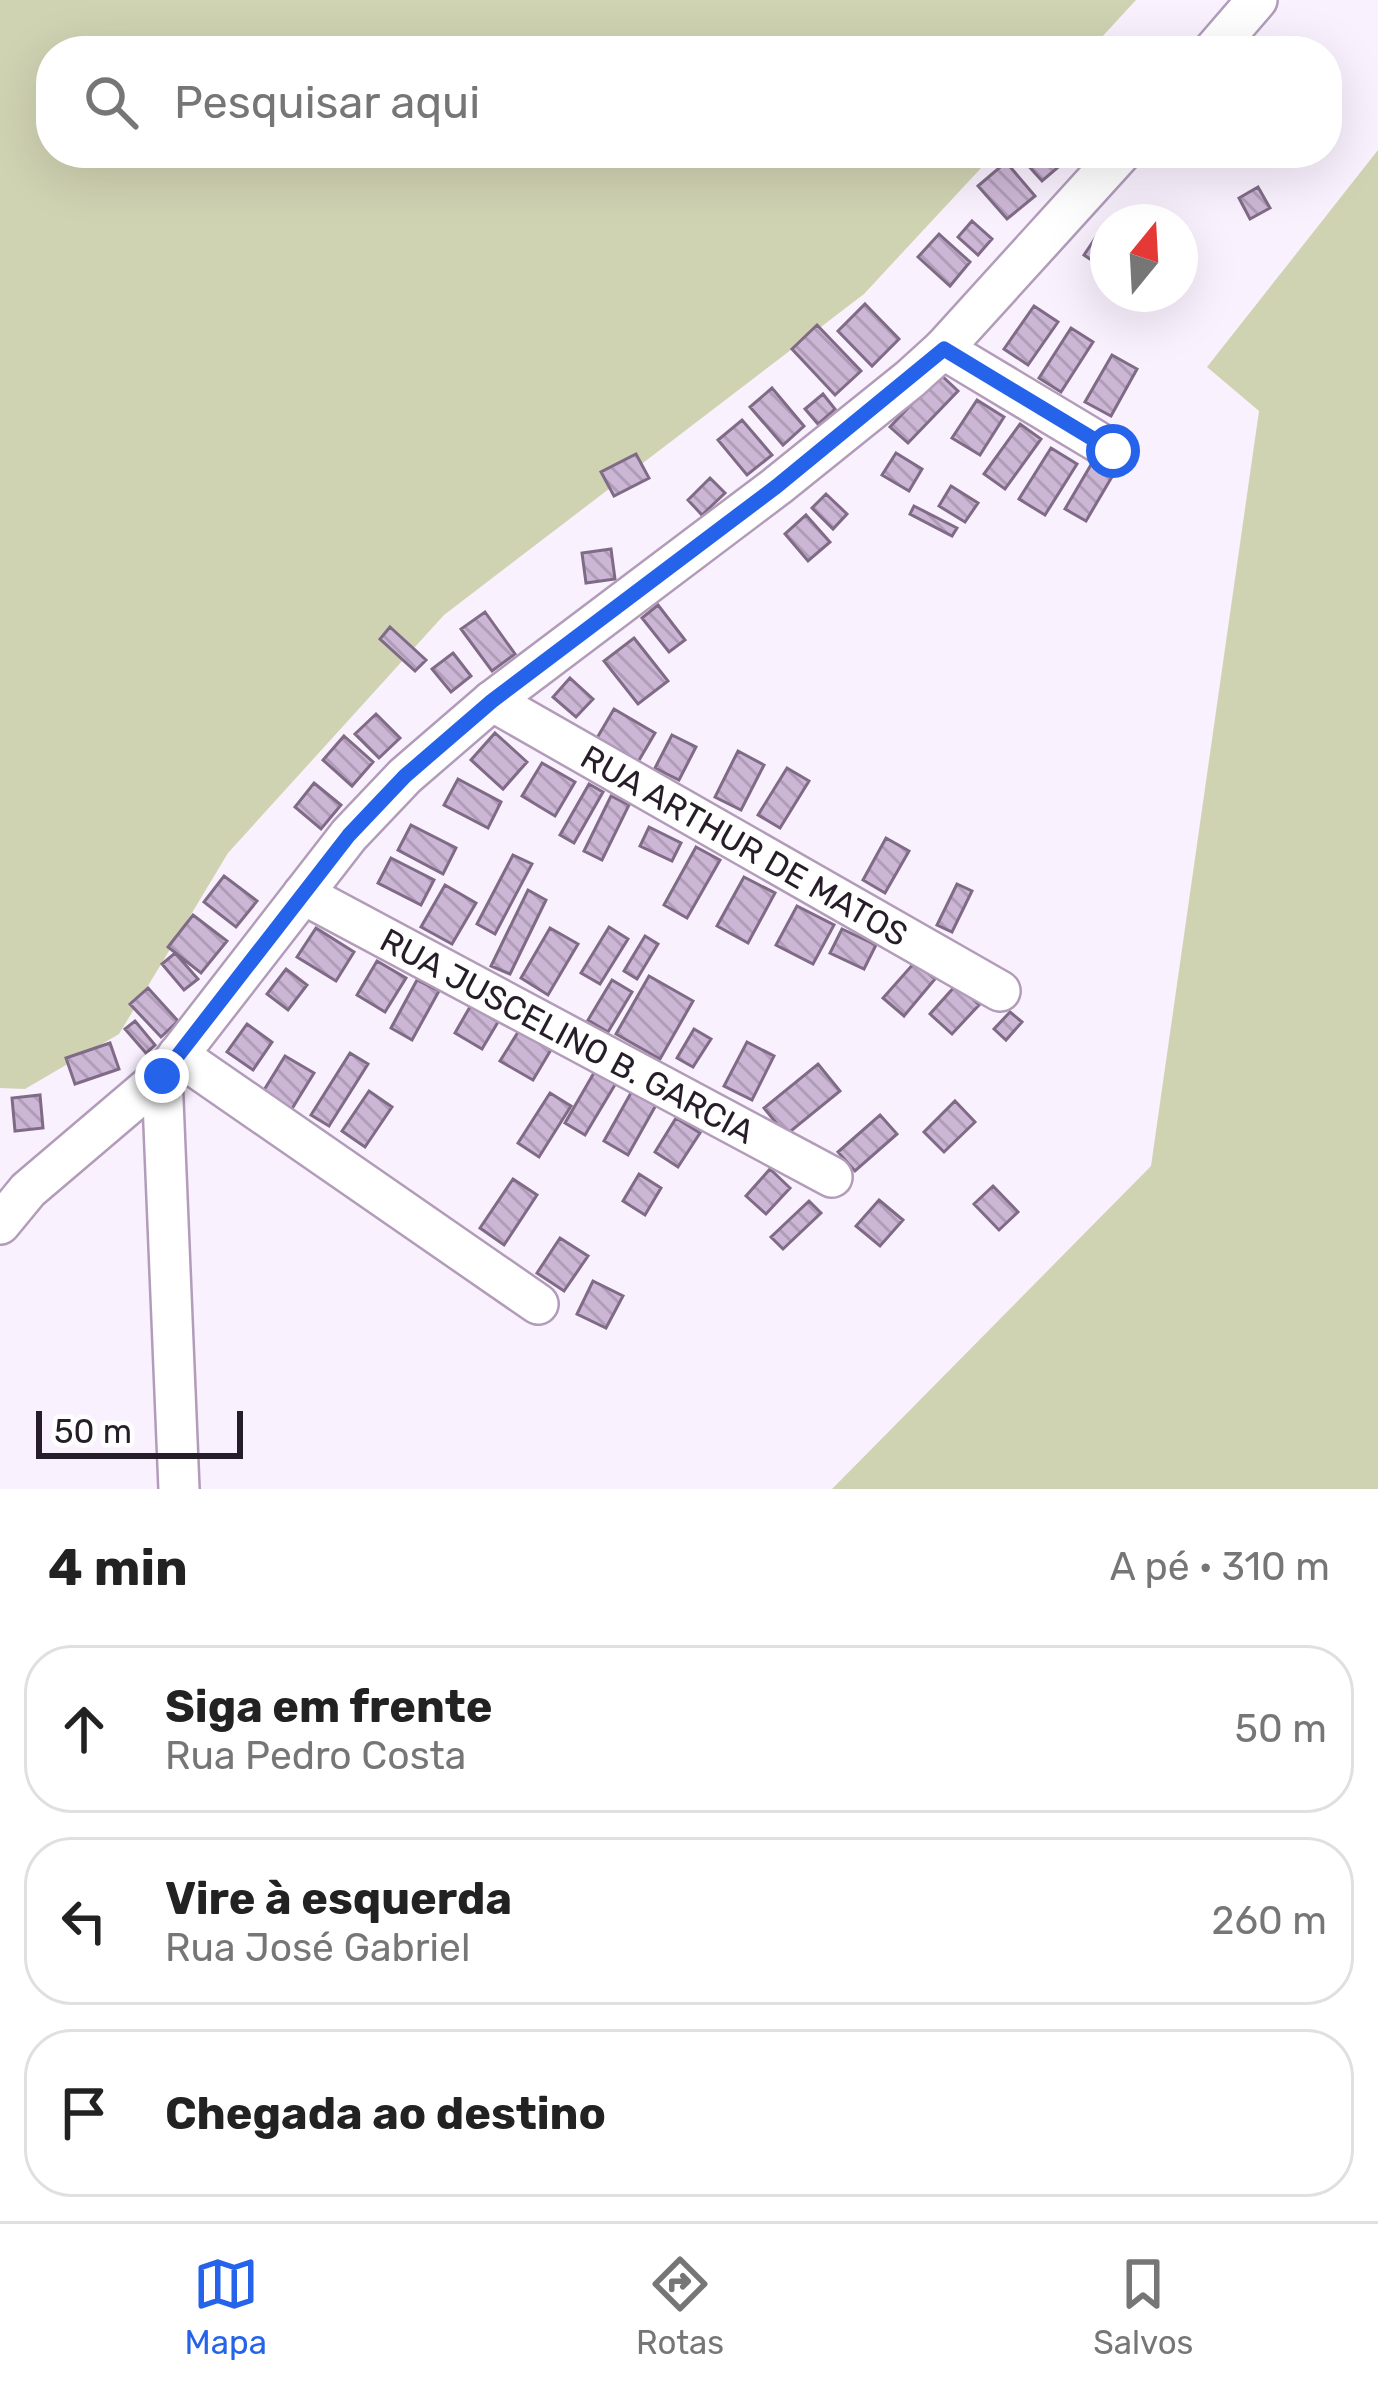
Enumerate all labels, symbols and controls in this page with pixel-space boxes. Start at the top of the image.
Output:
search box [36,36,1342,168]
icon: search [78,69,144,135]
text: Pesquisar aqui [174,76,480,129]
north arrow [1090,204,1198,312]
route start [1086,424,1140,478]
street label: RUA ARTHUR DE MATOS [574,737,915,954]
street label: RUA JUSCELINO B. GARCIA [374,920,761,1151]
route end [135,1049,189,1103]
scale bar [36,1405,243,1458]
text: 50 m [54,1412,132,1451]
text: 4 min [48,1537,188,1598]
text: A pé · 310 m [1110,1544,1330,1590]
text: Siga em frente [165,1680,492,1733]
icon: ahead [51,1696,117,1762]
text: 50 m [1235,1706,1327,1752]
text: Rua Pedro Costa [165,1733,466,1779]
text: Vire à esquerda [165,1872,512,1925]
icon: left [51,1888,117,1954]
text: 260 m [1212,1898,1327,1944]
text: Rua José Gabriel [165,1925,470,1971]
icon: arrive [51,2080,117,2146]
text: Chegada ao destino [165,2087,606,2140]
tab: Mapa [185,2251,267,2362]
tab: Rotas [636,2251,724,2362]
tab: Salvos [1093,2251,1193,2362]

